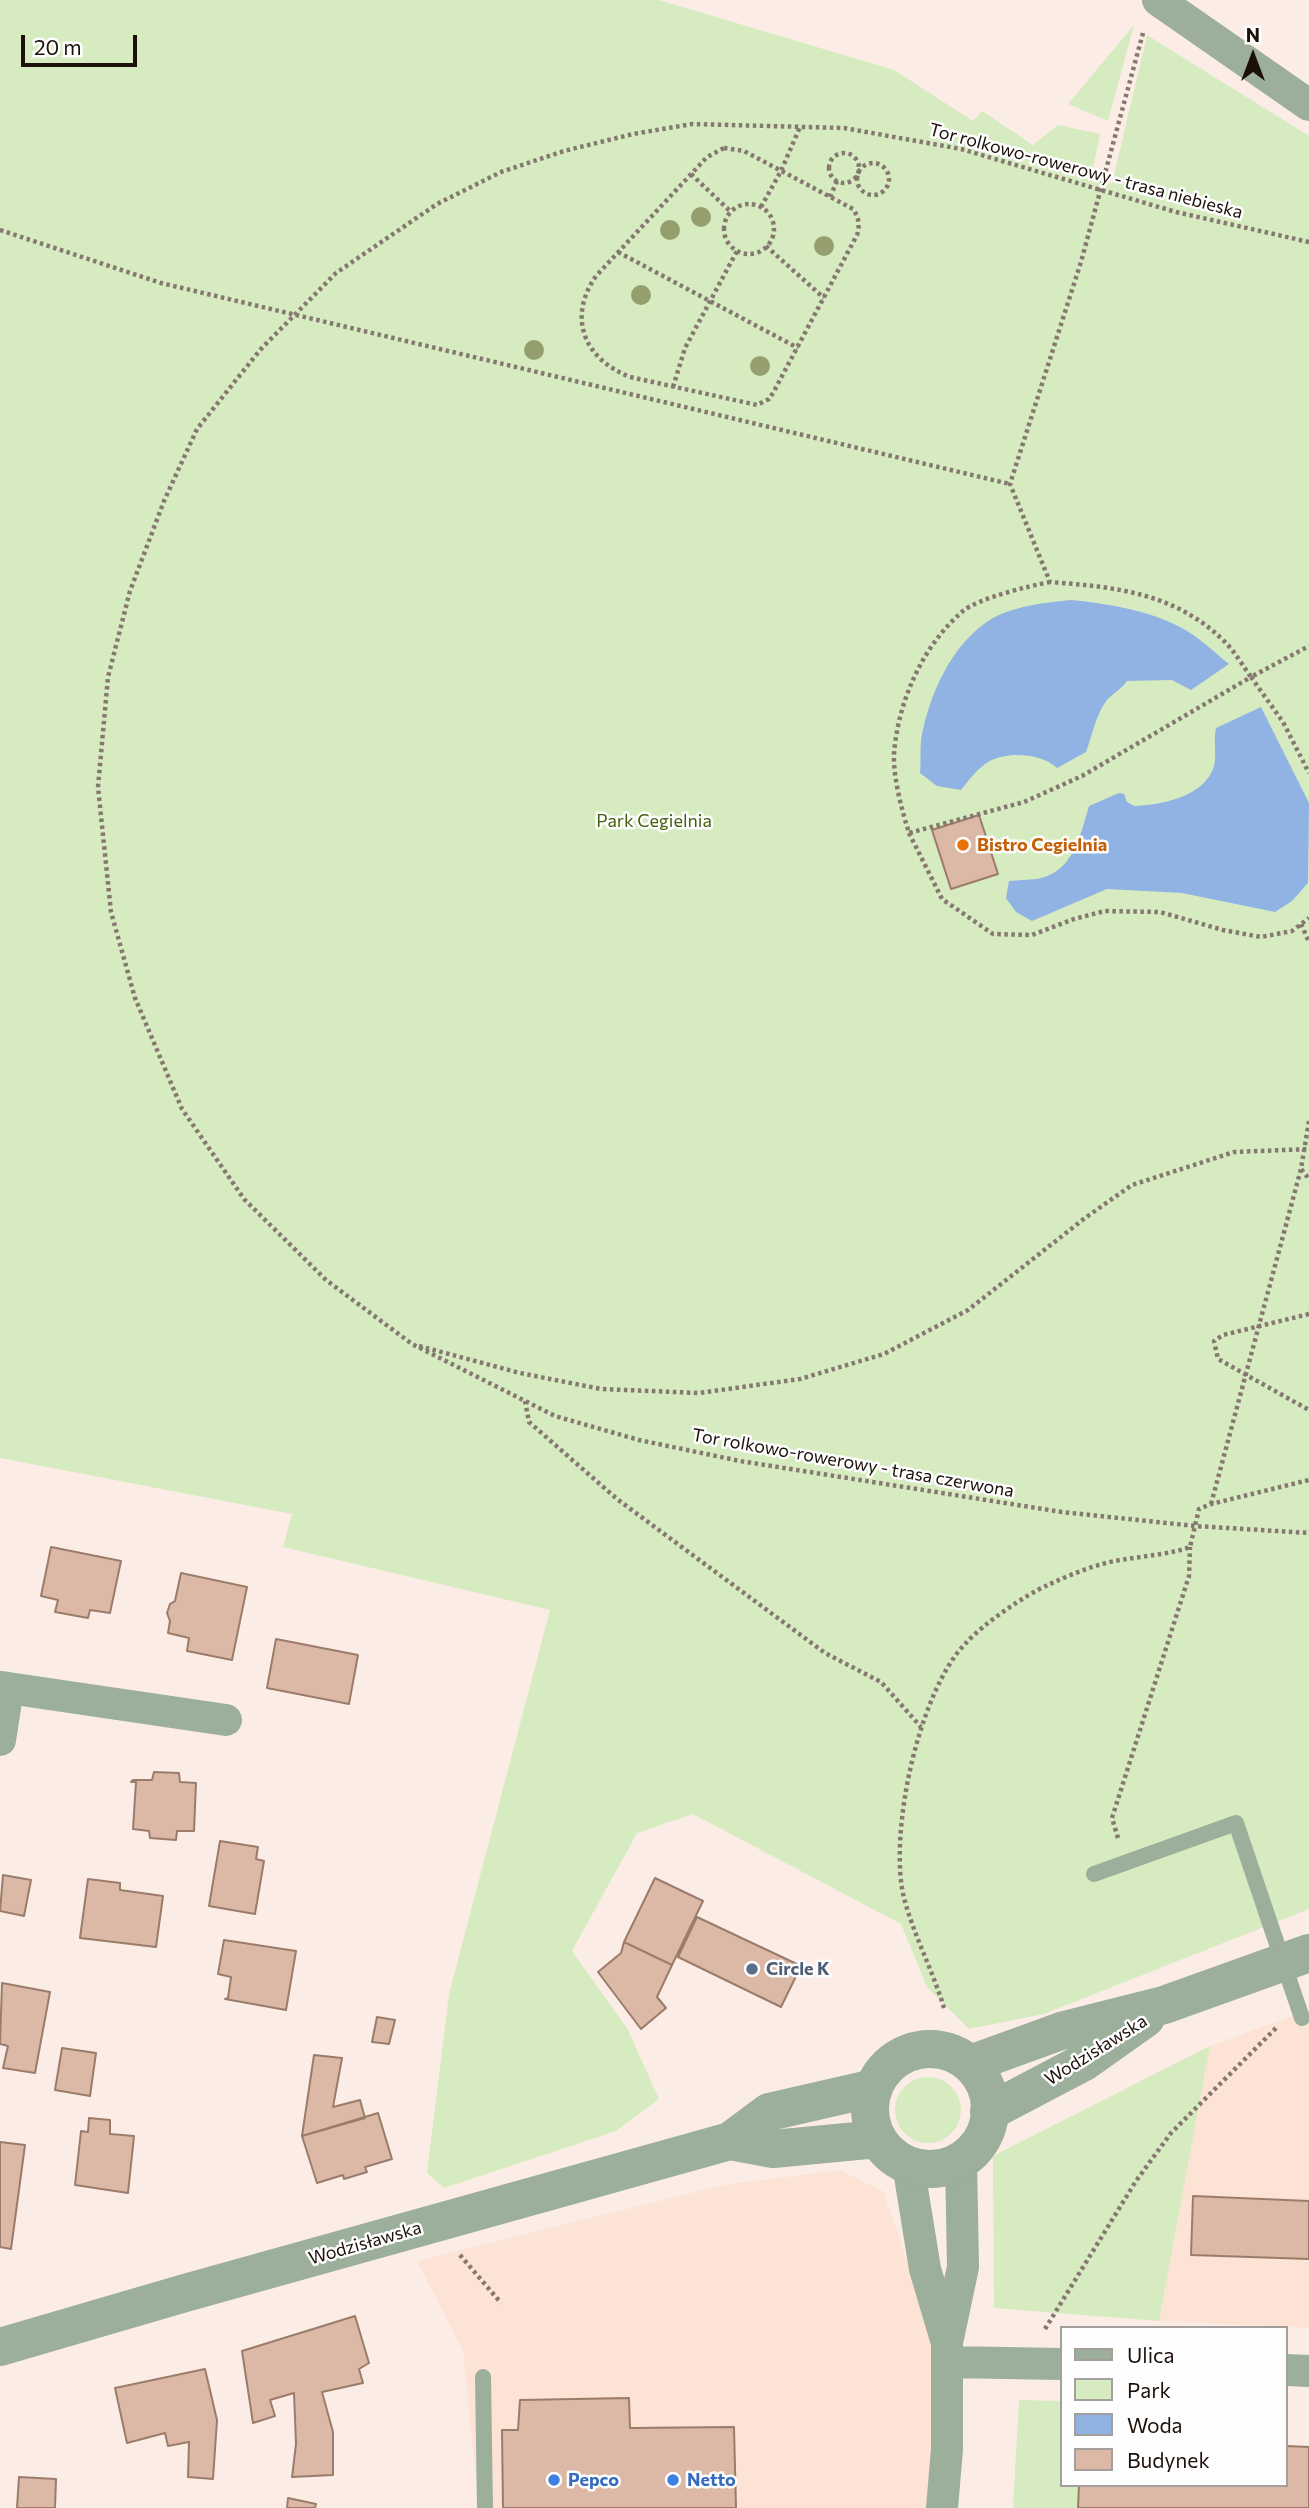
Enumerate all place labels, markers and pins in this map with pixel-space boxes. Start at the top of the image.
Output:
place label: Bistro Cegielnia [977,834,1107,856]
marker: Bistro Cegielnia [955,837,971,853]
place label: Circle K [766,1958,830,1980]
marker: Circle K [744,1961,760,1977]
place label: Pepco [568,2469,619,2491]
place label: Netto [687,2469,736,2491]
marker: Pepco [546,2472,562,2488]
marker: Netto [665,2472,681,2488]

